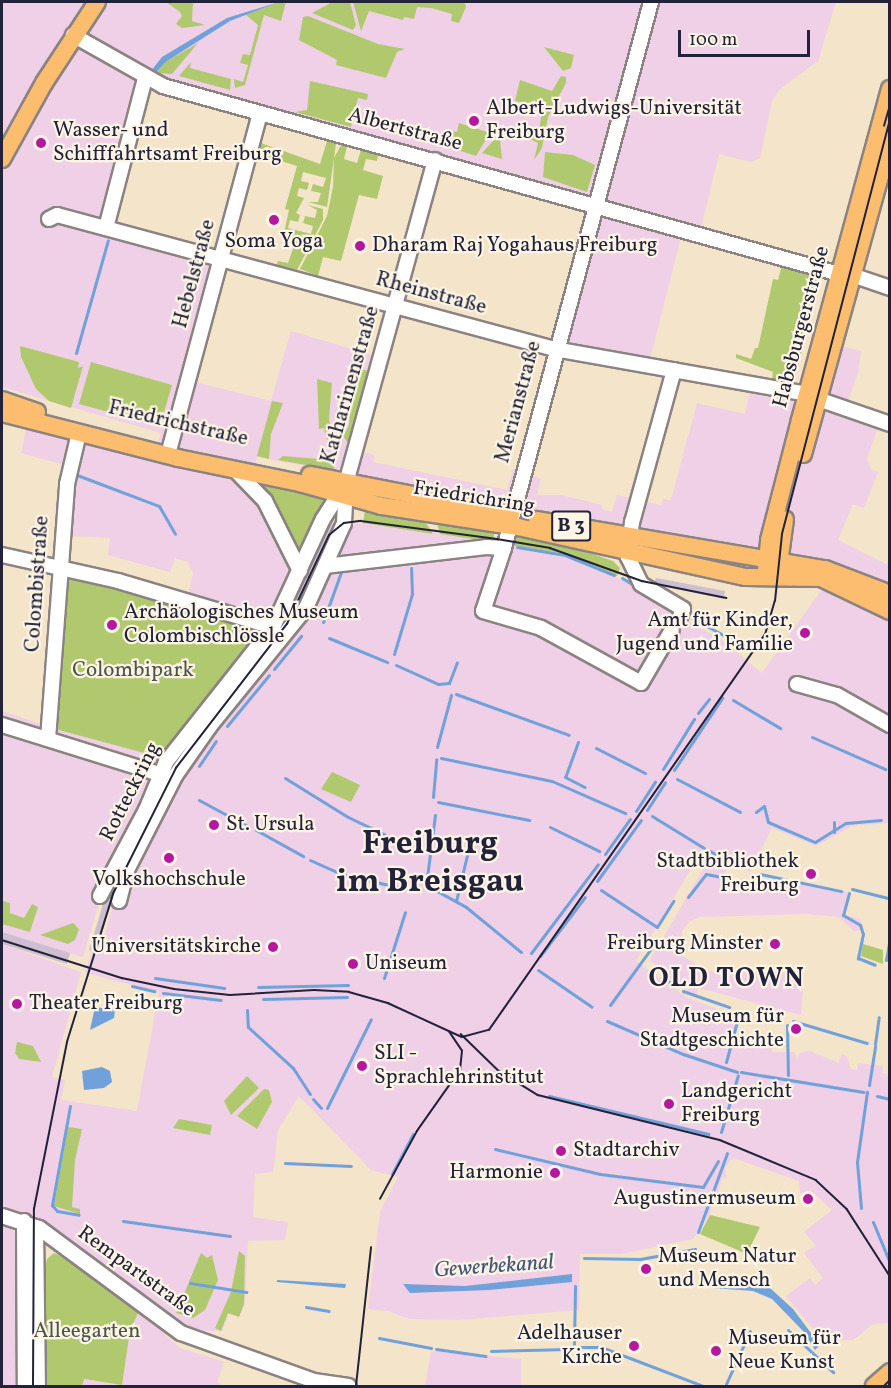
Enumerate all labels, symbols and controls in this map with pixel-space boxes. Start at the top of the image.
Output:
scale bar [681,18,813,56]
text: 100 m [689,28,738,53]
place label: Albert-Ludwigs-Universität Freiburg [486,96,742,146]
street label: Albertstraße [345,103,465,157]
marker: Albert-Ludwigs-Universität Freiburg [467,114,481,128]
place label: Wasser- und Schifffahrtsamt Freiburg [53,118,282,168]
marker: Wasser- und Schifffahrtsamt Freiburg [34,136,48,150]
marker: Soma Yoga [267,213,281,227]
street label: Hebelstraße [168,217,222,331]
place label: Soma Yoga [224,229,324,255]
place label: Dharam Raj Yogahaus Freiburg [372,233,658,259]
marker: Dharam Raj Yogahaus Freiburg [353,239,367,253]
street label: Habsburgerstraße [768,243,836,411]
street label: Rheinstraße [373,267,489,321]
street label: Katharinenstraße [316,303,386,467]
street label: Merianstraße [491,338,547,466]
street label: Friedrichstraße [106,396,250,452]
street label: Friedrichring [411,476,537,520]
road number: B 3 [550,509,592,543]
street label: Colombistraße [21,515,55,653]
place label: Archäologisches Museum Colombischlössle [124,600,359,650]
place label: Amt für Kinder, Jugend und Familie [616,608,793,658]
marker: Archäologisches Museum Colombischlössle [105,618,119,632]
marker: Amt für Kinder, Jugend und Familie [798,626,812,640]
park label: Colombipark [72,658,194,684]
street label: Rotteckring [95,738,167,846]
place label: St. Ursula [226,812,315,838]
marker: St. Ursula [207,818,221,832]
district label: Freiburg im Breisgau [336,826,524,904]
place label: Stadtbibliothek Freiburg [656,849,799,899]
marker: Volkshochschule [162,851,176,865]
place label: Volkshochschule [92,867,246,893]
marker: Stadtbibliothek Freiburg [804,867,818,881]
place label: Freiburg Minster [606,931,763,957]
place label: Universitätskirche [91,934,261,960]
marker: Freiburg Minster [768,937,782,951]
marker: Universitätskirche [266,940,280,954]
place label: Uniseum [365,951,447,977]
marker: Uniseum [346,957,360,971]
district label: OLD TOWN [648,964,806,996]
place label: Theater Freiburg [29,991,183,1017]
marker: Theater Freiburg [10,997,24,1011]
place label: Museum für Stadtgeschichte [639,1004,784,1054]
marker: Museum für Stadtgeschichte [789,1022,803,1036]
place label: SLI - Sprachlehrinstitut [374,1041,544,1091]
marker: SLI - Sprachlehrinstitut [355,1059,369,1073]
place label: Landgericht Freiburg [681,1079,792,1129]
marker: Landgericht Freiburg [662,1097,676,1111]
place label: Stadtarchiv [573,1138,680,1164]
marker: Stadtarchiv [554,1144,568,1158]
place label: Harmonie [449,1160,543,1186]
marker: Harmonie [548,1166,562,1180]
place label: Augustinermuseum [613,1186,796,1212]
marker: Augustinermuseum [801,1192,815,1206]
street label: Rempartstraße [72,1221,200,1323]
place label: Museum Natur und Mensch [658,1244,796,1294]
water label: Gewerbekanal [433,1250,555,1284]
marker: Museum Natur und Mensch [639,1262,653,1276]
park label: Alleegarten [34,1319,140,1345]
place label: Adelhauser Kirche [517,1321,622,1371]
place label: Museum für Neue Kunst [728,1326,841,1376]
marker: Adelhauser Kirche [627,1339,641,1353]
marker: Museum für Neue Kunst [709,1344,723,1358]

